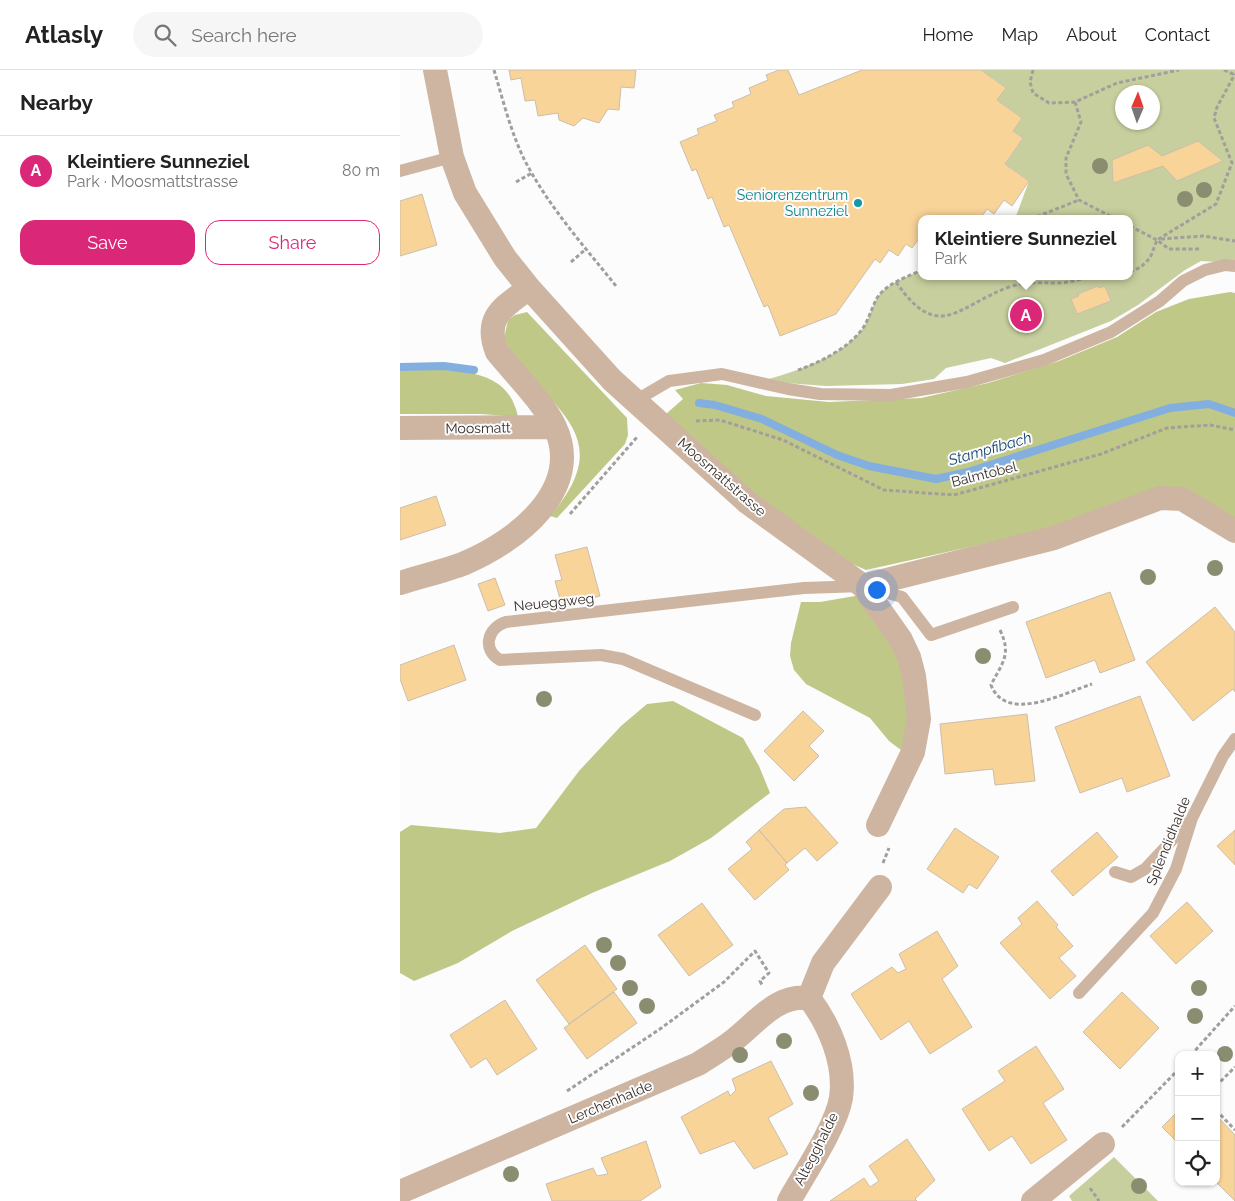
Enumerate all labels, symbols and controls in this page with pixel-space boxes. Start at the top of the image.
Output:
search box [133,12,483,57]
text: Atlasly [25,20,103,49]
icon: search [151,21,179,49]
text: Search here [191,24,297,46]
text: Home [922,24,973,45]
text: Map [1001,24,1038,45]
text: About [1066,24,1117,45]
text: Contact [1145,24,1210,45]
north arrow [1115,85,1160,130]
text: Nearby [20,90,93,115]
text: Kleintiere Sunneziel [67,150,249,172]
text: A [31,161,41,180]
text: 80 m [342,161,380,180]
text: Park · Moosmattstrasse [67,172,238,191]
place label: Seniorenzentrum Sunneziel [737,187,848,219]
marker: Seniorenzentrum Sunneziel [852,197,864,209]
popup [918,215,1133,280]
button: Save [20,220,195,265]
button: Share [205,220,380,265]
text: Kleintiere Sunneziel [934,227,1117,249]
text: Park [934,249,967,268]
pin: A [1010,296,1042,334]
street label: Moosmatt [445,419,511,437]
water label: Stampfibach [945,429,1034,470]
street label: Moosmattstrasse [675,435,769,519]
street label: Balmtobel [949,458,1019,490]
your location [864,577,890,603]
street label: Neueggweg [513,590,595,614]
street label: Splendidhalde [1143,794,1193,888]
map controls [1175,1051,1220,1186]
button: + [1175,1051,1220,1096]
street label: Lerchenhalde [566,1077,654,1127]
button: − [1175,1096,1220,1141]
street label: Altegghalde [791,1110,841,1188]
button: locate [1175,1141,1220,1186]

